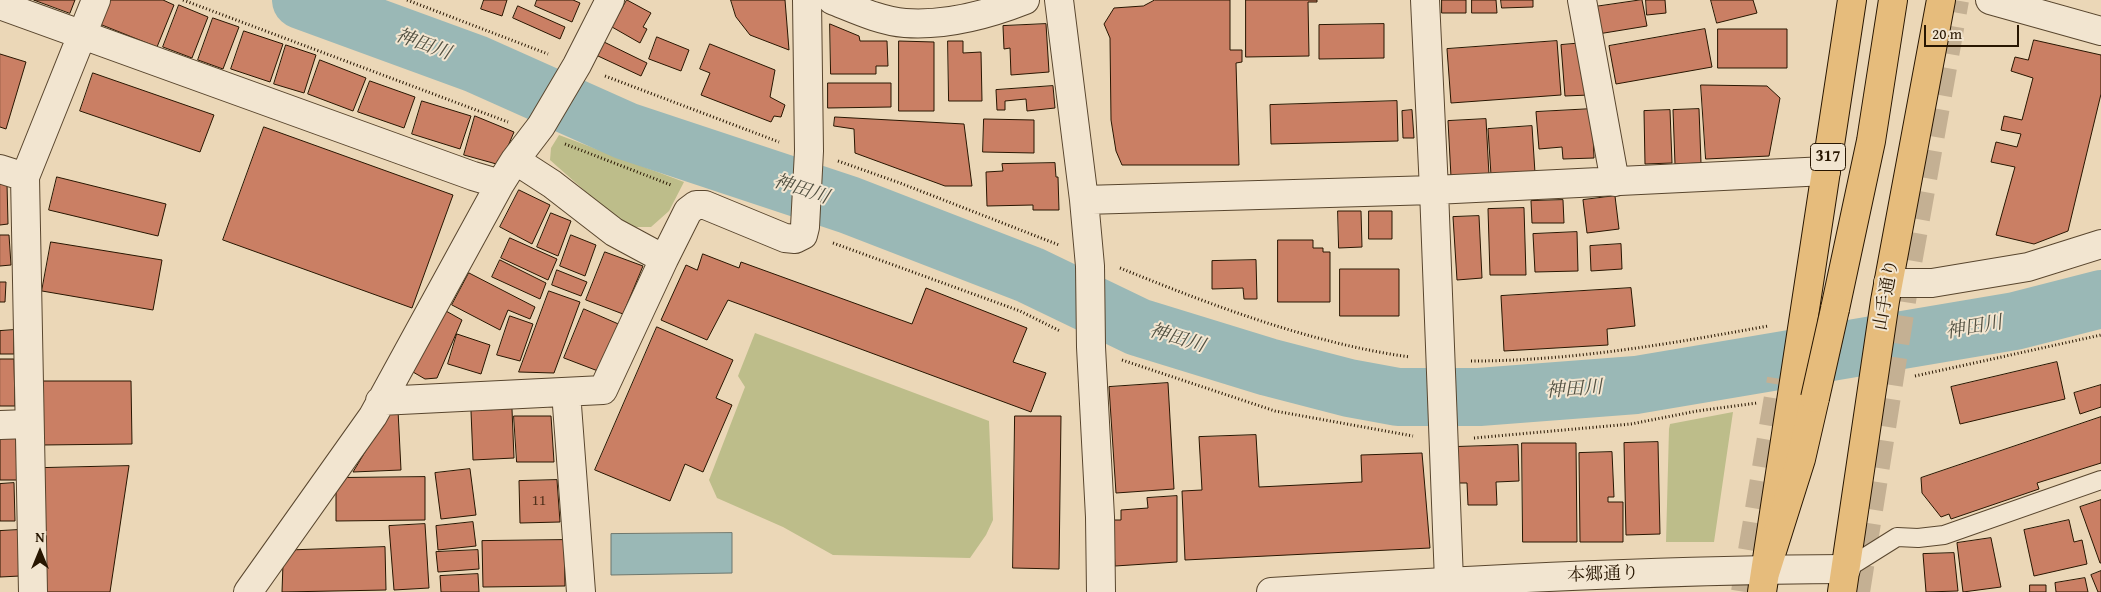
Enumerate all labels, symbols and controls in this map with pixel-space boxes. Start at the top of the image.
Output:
scale bar [1926,15,2021,47]
text: 20 m [1932,23,1962,44]
water label: 神田川 [392,25,454,65]
road number: 317 [1810,144,1846,170]
water label: 神田川 [770,170,832,210]
street label: 山手通り [1870,258,1904,332]
water label: 神田川 [1944,312,2004,344]
water label: 神田川 [1146,320,1208,358]
water label: 神田川 [1545,377,1603,403]
house number: 11 [532,492,546,510]
north arrow [15,527,65,577]
text: N [35,527,45,547]
street label: 本郷通り [1567,563,1639,587]

